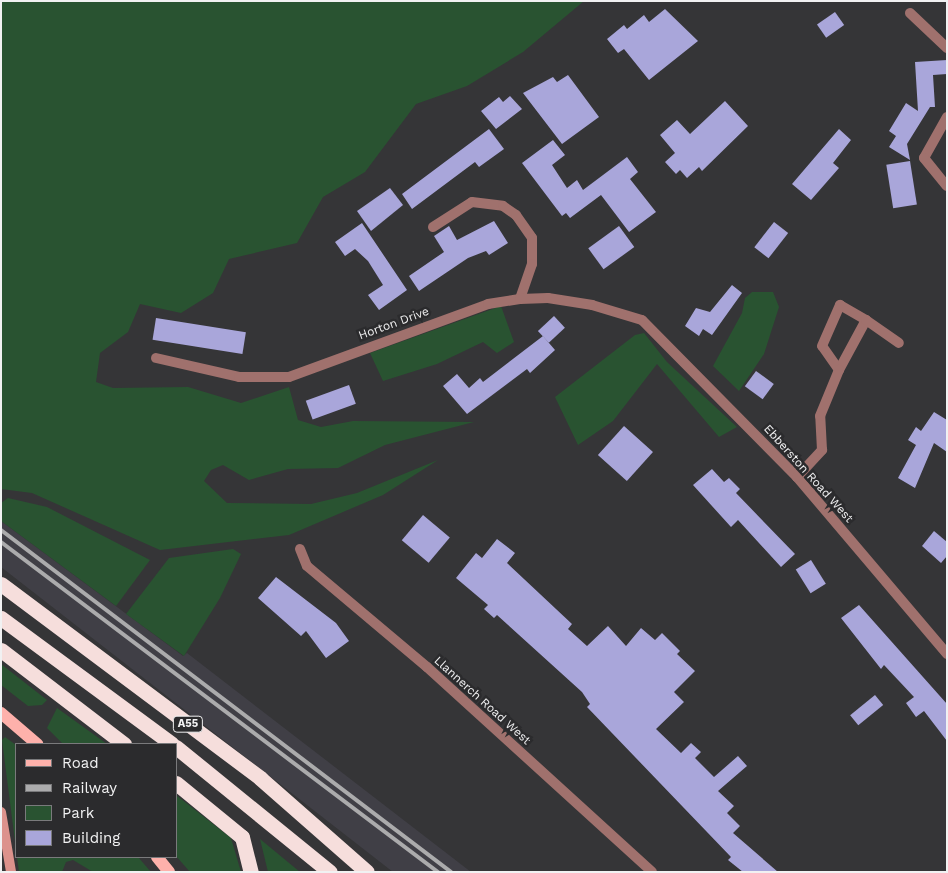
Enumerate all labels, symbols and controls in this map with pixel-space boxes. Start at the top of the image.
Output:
street label: Horton Drive [357,305,431,343]
street label: Ebberston Road West [760,422,856,526]
street label: Llannerch Road West [431,654,533,748]
road number: A55 [172,716,204,732]
legend [15,743,178,858]
text: Road [62,754,99,772]
text: Railway [62,779,117,797]
text: Park [62,804,94,822]
text: Building [62,829,120,847]

